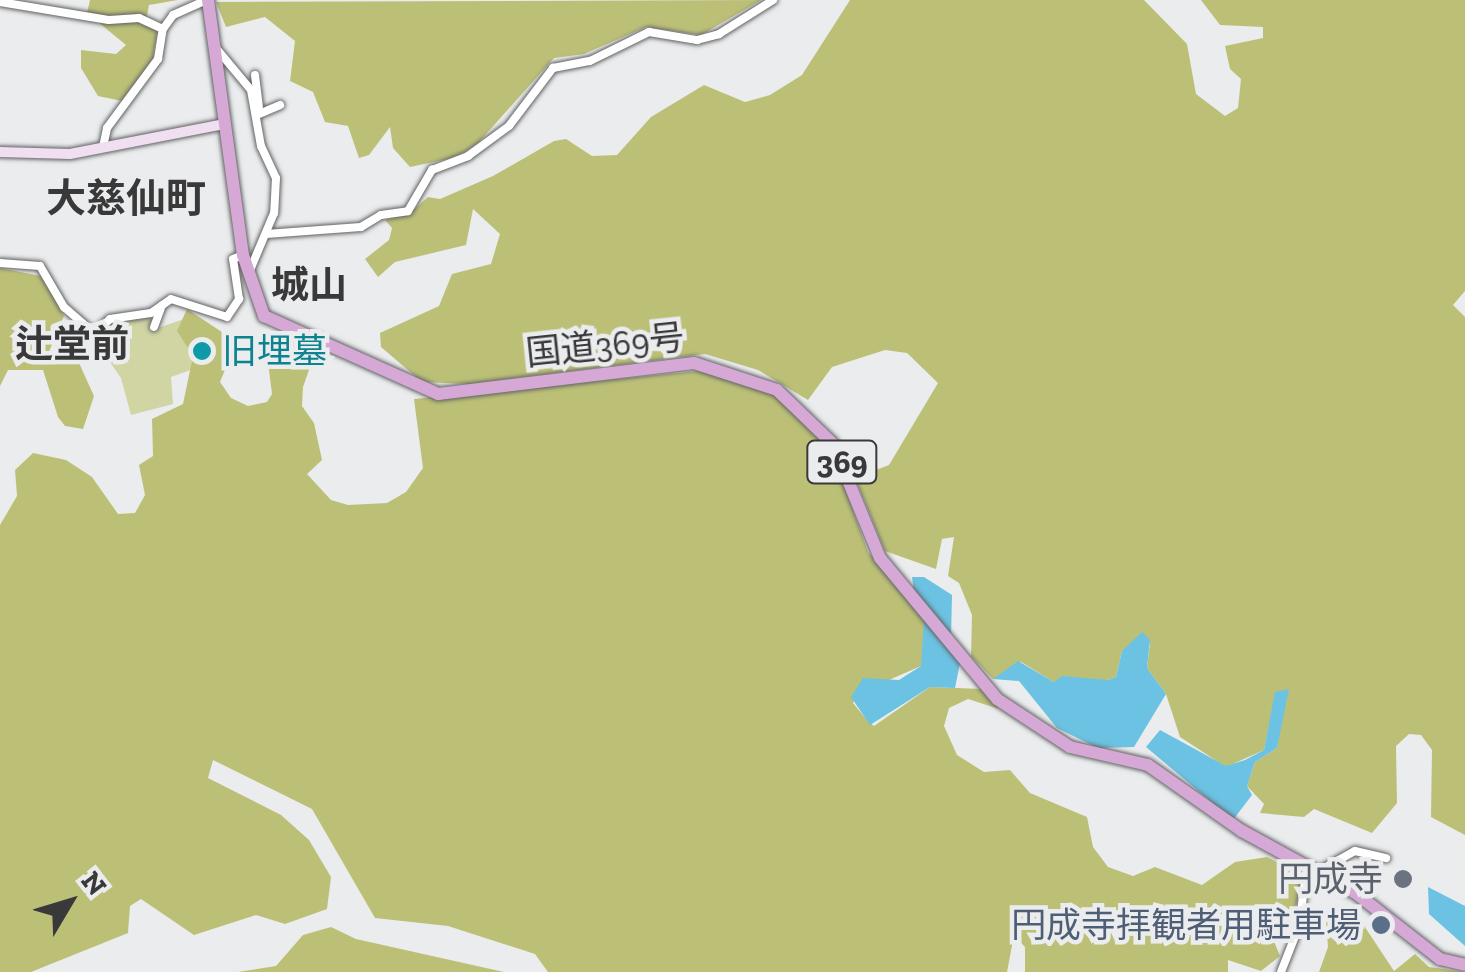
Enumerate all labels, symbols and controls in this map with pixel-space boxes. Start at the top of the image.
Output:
district label: 大慈仙町 [46,174,206,222]
district label: 城山 [271,263,347,309]
street label: 国道369号 [524,316,686,374]
district label: 辻堂前 [15,322,129,368]
place label: 旧埋墓 [222,330,327,372]
marker: 旧埋墓 [191,340,213,362]
road number: 369 [804,435,880,489]
north arrow [20,852,120,952]
place label: 円成寺 [1278,858,1383,900]
text: N [74,865,114,902]
marker: 円成寺 [1392,868,1414,890]
place label: 円成寺拝観者用駐車場 [1011,904,1361,946]
marker: 円成寺拝観者用駐車場 [1370,914,1392,936]

